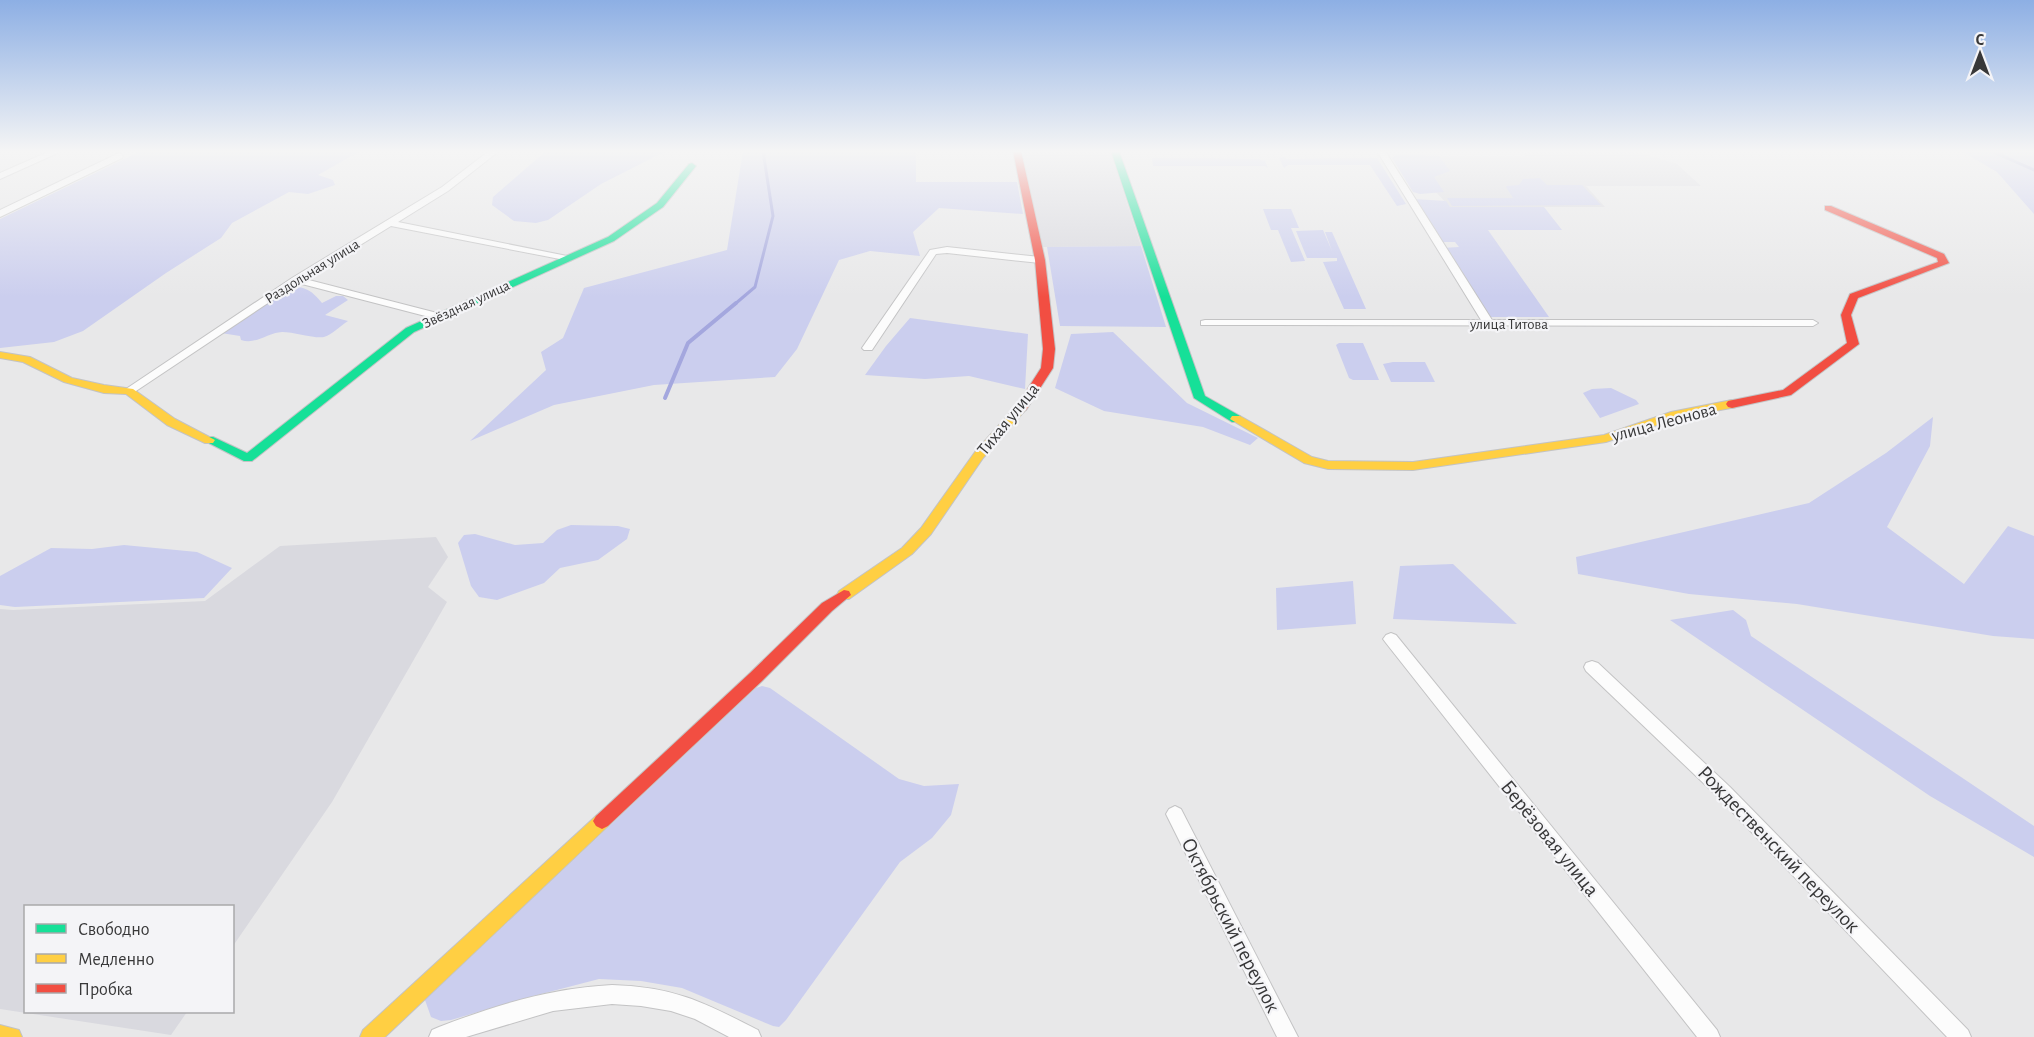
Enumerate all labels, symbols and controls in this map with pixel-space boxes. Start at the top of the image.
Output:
north arrow [1950,24,2010,84]
text: С [1976,32,1985,48]
street label: Раздольная улица [262,236,362,306]
street label: Звёздная улица [420,278,512,331]
street label: улица Титова [1469,317,1548,332]
street label: Тихая улица [974,380,1043,459]
street label: улица Леонова [1609,400,1719,446]
street label: Рождественский переулок [1694,762,1864,937]
street label: Берёзовая улица [1497,776,1603,901]
street label: Октябрьский переулок [1177,835,1284,1016]
legend [24,905,234,1013]
text: Свободно [78,920,150,939]
text: Медленно [78,951,154,969]
text: Пробка [78,980,133,999]

